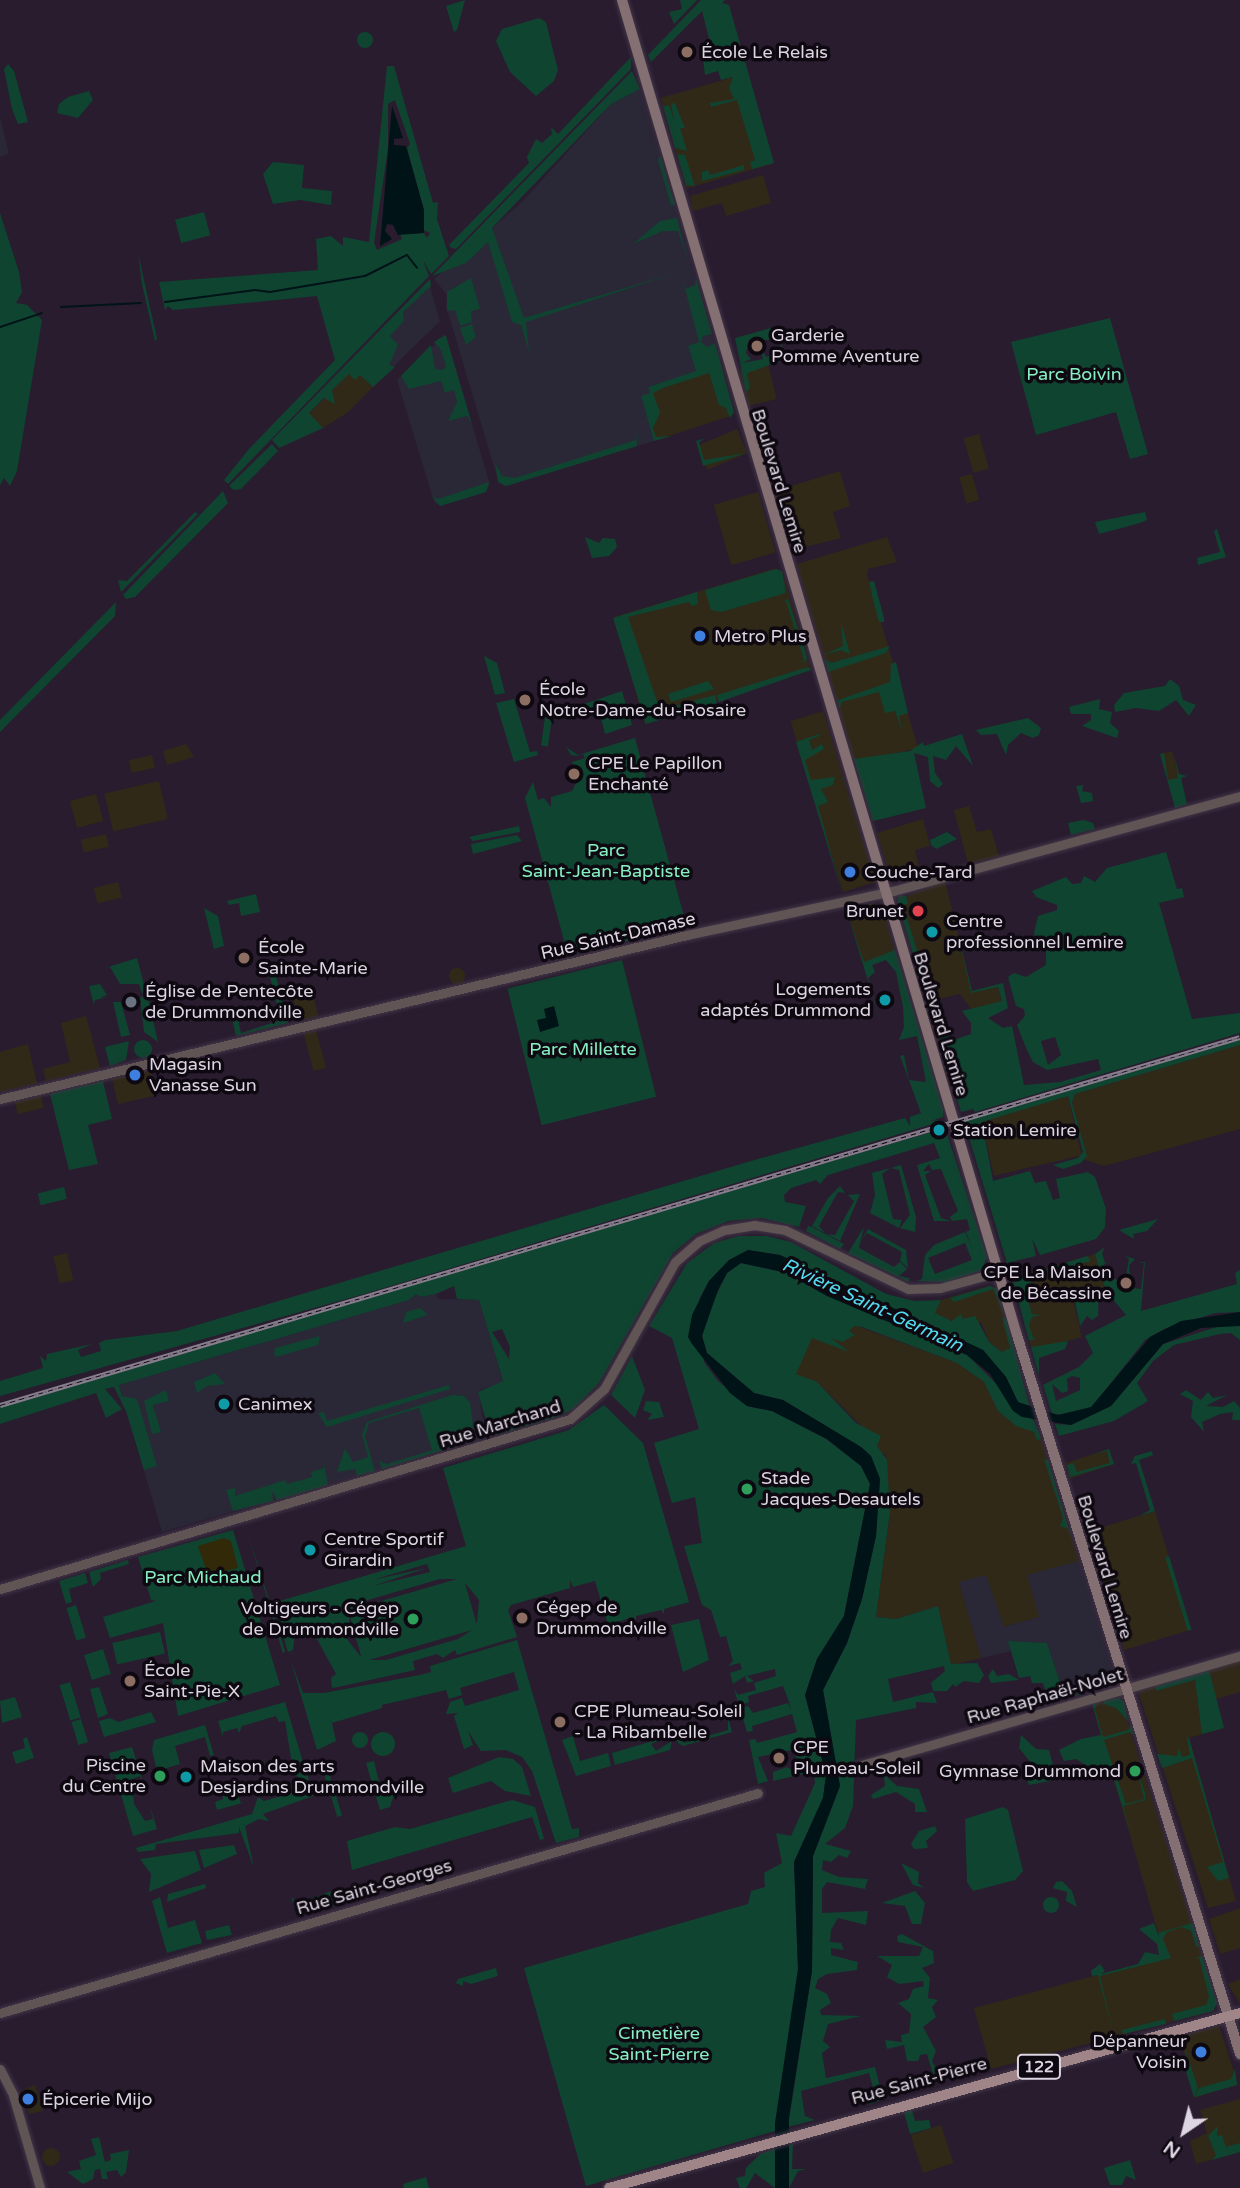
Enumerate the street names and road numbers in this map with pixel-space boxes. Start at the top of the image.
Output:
street label: Boulevard Lemire [747,406,811,556]
street label: Rue Saint-Damase [538,908,698,964]
street label: Boulevard Lemire [909,949,973,1099]
street label: Rue Marchand [437,1395,563,1453]
street label: Boulevard Lemire [1073,1492,1137,1642]
street label: Rue Raphaël-Nolet [964,1663,1126,1729]
street label: Rue Saint-Georges [294,1854,454,1920]
street label: Rue Saint-Pierre [849,2052,989,2110]
road number: 122 [1016,2054,1062,2080]

